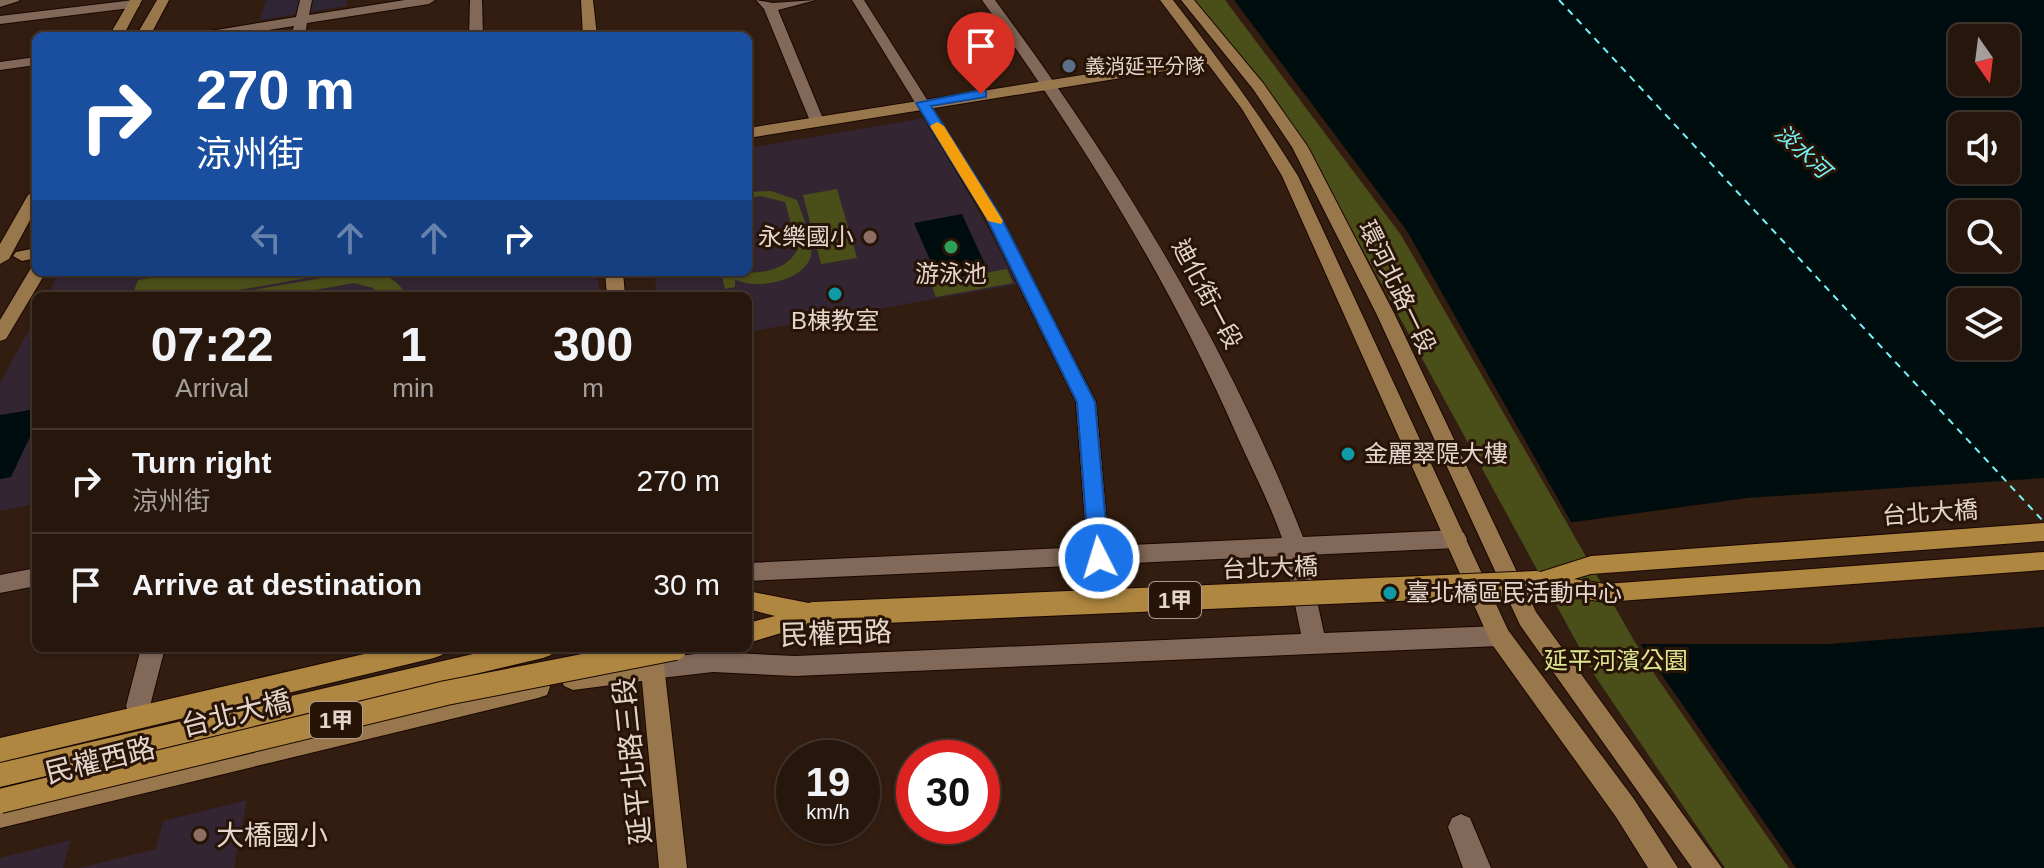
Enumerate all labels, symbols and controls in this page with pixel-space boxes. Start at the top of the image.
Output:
pin [947,12,1015,94]
icon: arrive [959,24,1003,68]
north arrow [1948,24,2020,96]
map controls [1948,24,2020,360]
place label: 義消延平分隊 [1085,55,1205,77]
marker: 義消延平分隊 [1060,57,1078,75]
text: 270 m [196,58,355,121]
icon: right [64,64,168,168]
button: sound [1948,112,2020,184]
water label: 淡水河 [1770,120,1838,186]
text: 涼州街 [196,133,304,174]
button: search [1948,200,2020,272]
icon: left [244,216,288,260]
icon: ahead [328,216,372,260]
icon: ahead [412,216,456,260]
icon: right [496,216,540,260]
street label: 環河北路一段 [1354,216,1441,357]
place label: 永樂國小 [758,223,854,250]
marker: 永樂國小 [861,228,879,246]
street label: 迪化街一段 [1167,234,1248,353]
marker: 游泳池 [942,238,960,256]
place label: 游泳池 [915,260,987,287]
marker: B棟教室 [826,285,844,303]
button: layers [1948,288,2020,360]
place label: B棟教室 [791,307,879,334]
text: 07:22 [151,318,274,371]
text: 1 [400,318,427,371]
text: 300 [553,318,633,371]
text: Arrival [175,373,249,403]
text: min [392,373,434,403]
text: m [582,373,604,403]
place label: 金麗翠隄大樓 [1364,440,1508,467]
marker: 金麗翠隄大樓 [1339,445,1357,463]
text: Turn right [132,446,271,479]
icon: right [64,459,108,503]
text: 270 m [637,464,720,497]
text: 涼州街 [132,486,210,516]
street label: 台北大橋 [1881,496,1979,529]
position arrow [1057,516,1141,600]
street label: 台北大橋 [1222,552,1318,583]
icon: arrive [64,563,108,607]
text: Arrive at destination [132,568,422,601]
text: 30 m [653,568,720,601]
place label: 臺北橋區民活動中心 [1406,579,1622,606]
road number: 1甲 [1149,582,1201,618]
marker: 臺北橋區民活動中心 [1381,584,1399,602]
street label: 民權西路 [780,616,893,651]
park label: 延平河濱公園 [1544,647,1688,674]
street label: 延平北路三段 [608,676,657,846]
street label: 台北大橋 [178,685,294,742]
road number: 1甲 [310,702,362,738]
street label: 民權西路 [42,732,158,789]
speed limit sign: 30 [896,740,1000,844]
text: 19 [806,760,850,804]
text: km/h [806,801,850,823]
place label: 大橋國小 [216,820,328,851]
marker: 大橋國小 [191,826,209,844]

